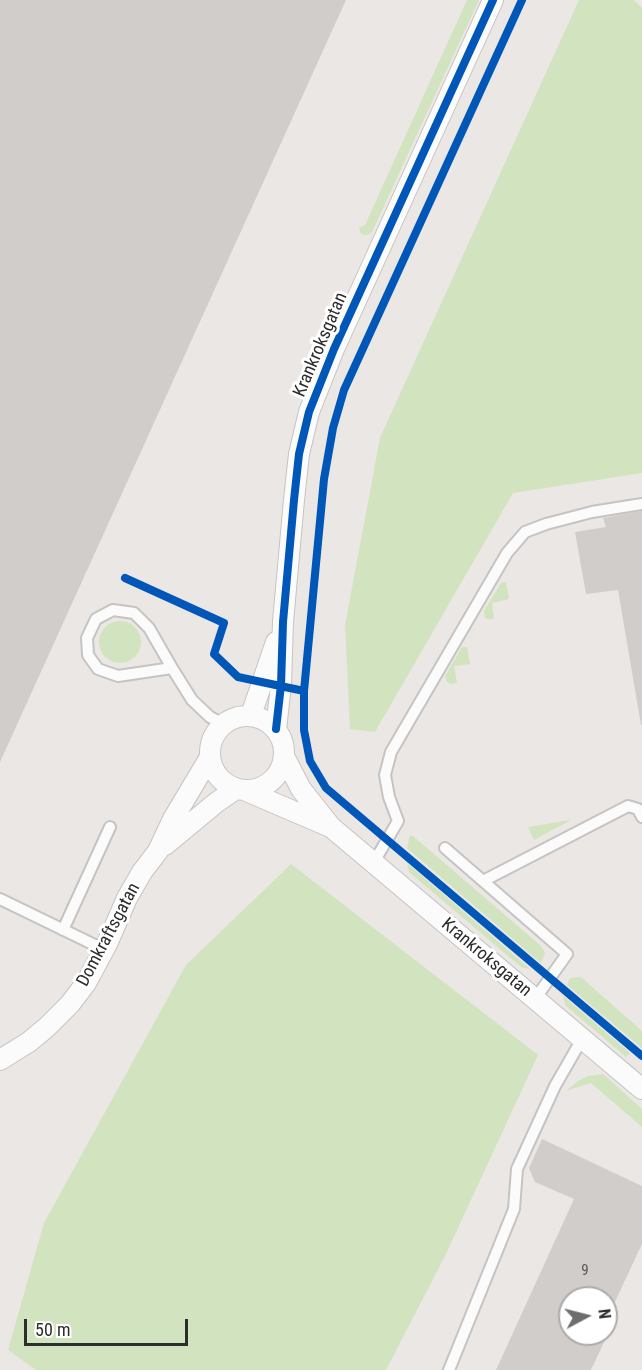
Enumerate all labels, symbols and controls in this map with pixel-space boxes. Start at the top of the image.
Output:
street label: Krankroksgatan [289,290,353,400]
street label: Domkraftsgatan [73,880,145,990]
street label: Krankroksgatan [436,914,536,1002]
house number: 9 [581,1262,589,1280]
north arrow [558,1286,618,1346]
scale bar [27,1307,190,1345]
text: N [594,1308,614,1320]
text: 50 m [35,1319,70,1340]

